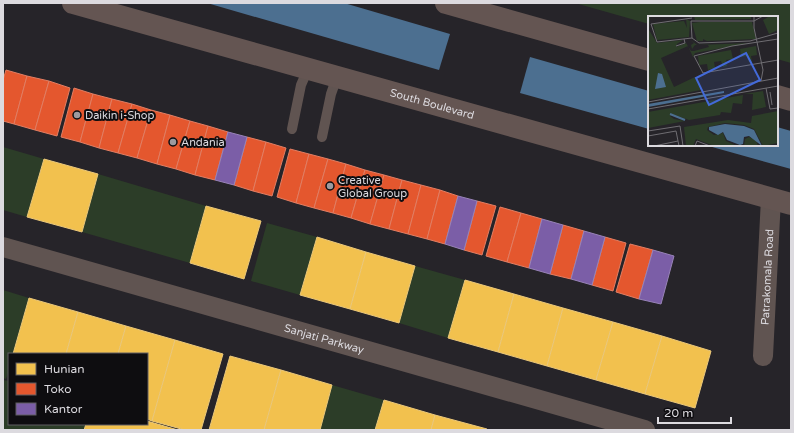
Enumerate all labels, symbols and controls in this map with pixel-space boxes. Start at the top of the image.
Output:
inset map [648,16,778,146]
street label: South Boulevard [389,86,476,122]
place label: Daikin i-Shop [85,109,154,122]
marker: Daikin i-Shop [72,110,82,120]
place label: Andania [181,136,225,149]
marker: Andania [168,137,178,147]
place label: Creative Global Group [338,174,407,200]
marker: Creative Global Group [325,181,335,191]
street label: Patrakomala Road [758,229,776,325]
street label: Sanjati Parkway [283,321,366,356]
legend [8,353,148,425]
text: Hunian [44,362,85,376]
text: Toko [44,382,72,396]
scale bar [658,399,731,425]
text: Kantor [44,402,83,416]
text: 20 m [664,406,693,420]

